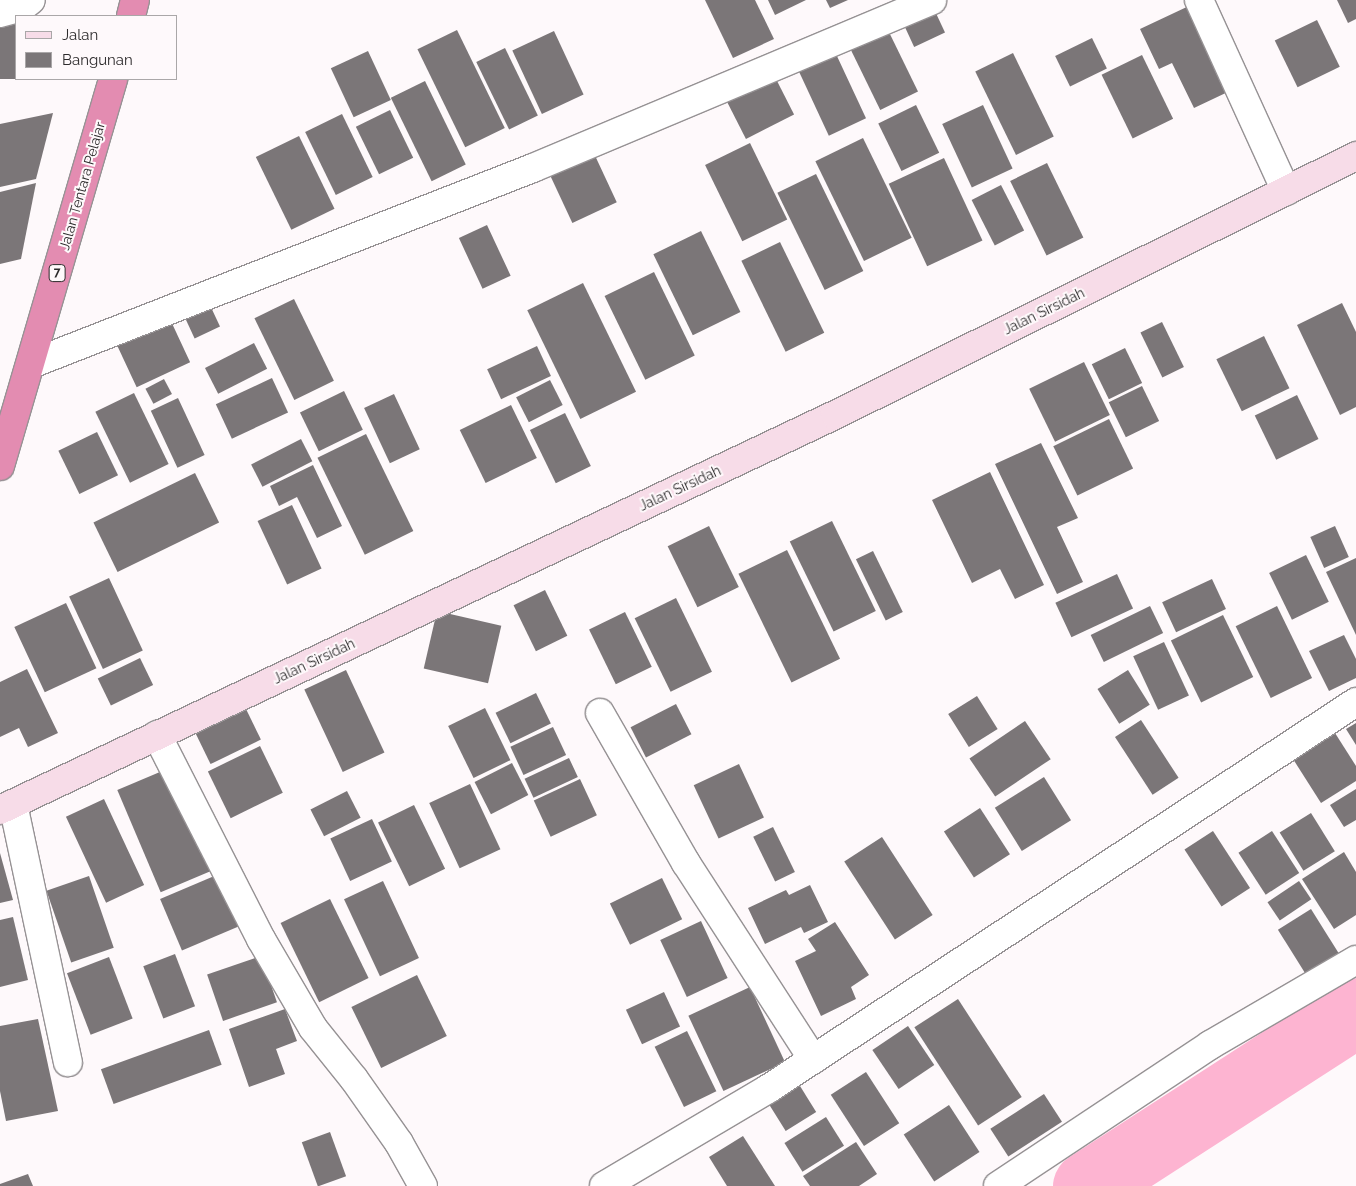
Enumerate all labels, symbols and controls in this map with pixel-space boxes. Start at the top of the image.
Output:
legend [15,15,178,80]
text: Jalan [62,26,98,44]
text: Bangunan [62,51,133,69]
street label: Jalan Tentara Pelajar [56,120,108,252]
road number: 7 [48,264,66,282]
street label: Jalan Sirsidah [1001,284,1087,338]
street label: Jalan Sirsidah [636,462,724,514]
street label: Jalan Sirsidah [270,635,358,687]

